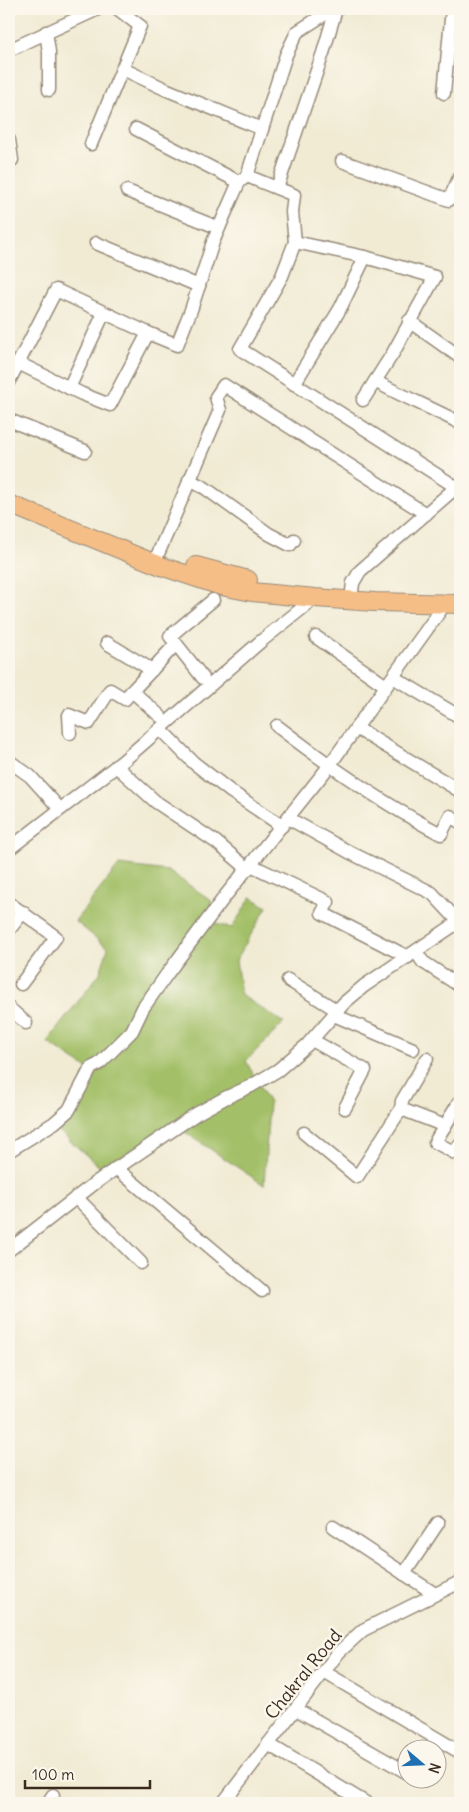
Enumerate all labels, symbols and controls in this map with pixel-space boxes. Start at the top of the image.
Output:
street label: Chakral Road [260,1624,347,1724]
north arrow [396,1740,446,1790]
scale bar [25,1757,150,1789]
text: N [424,1761,444,1776]
text: 100 m [32,1765,74,1784]

